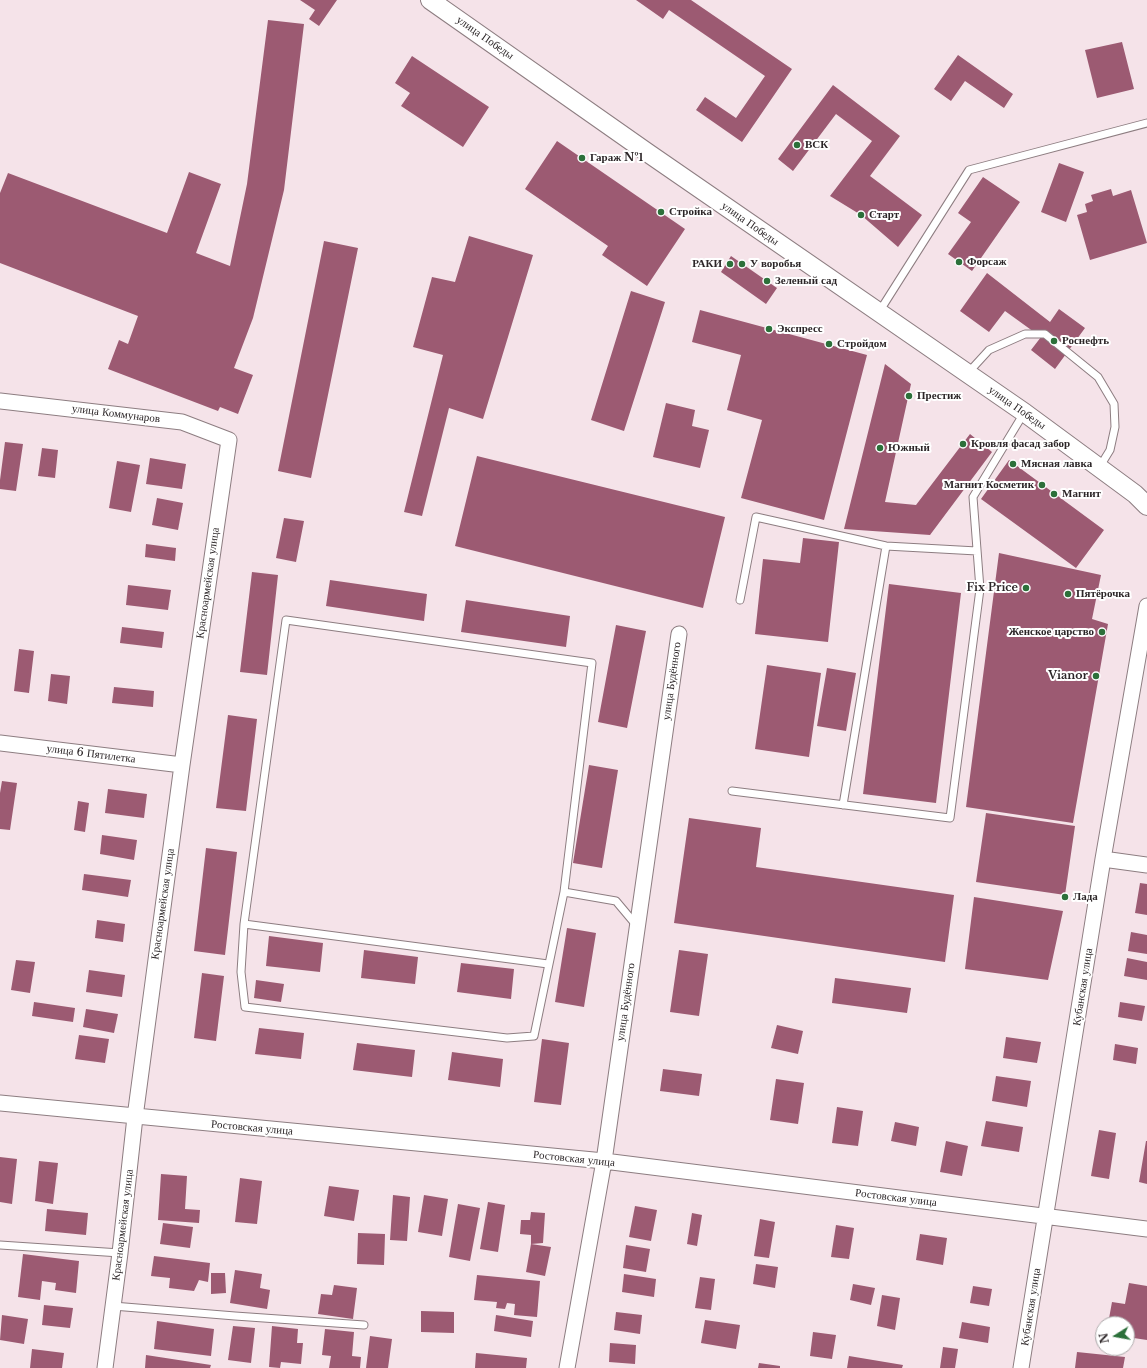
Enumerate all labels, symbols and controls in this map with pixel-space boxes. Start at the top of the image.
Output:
street label: улица Победы [454,13,516,63]
place label: ВСК [805,138,828,152]
marker: ВСК [792,140,802,150]
place label: Гараж №1 [590,151,643,165]
marker: Гараж №1 [577,153,587,163]
street label: улица Победы [719,199,781,249]
place label: Стройка [669,205,712,219]
marker: Стройка [656,207,666,217]
place label: Старт [869,208,899,222]
marker: Старт [856,210,866,220]
place label: Форсаж [967,255,1007,269]
place label: РАКИ [692,257,722,271]
place label: У воробья [750,257,801,271]
marker: Форсаж [954,257,964,267]
marker: РАКИ [725,259,735,269]
marker: У воробья [737,259,747,269]
place label: Зеленый сад [775,274,837,288]
marker: Зеленый сад [762,276,772,286]
place label: Экспресс [777,322,823,336]
marker: Экспресс [764,324,774,334]
place label: Роснефть [1062,334,1109,348]
marker: Роснефть [1049,336,1059,346]
place label: Стройдом [837,337,887,351]
marker: Стройдом [824,339,834,349]
street label: улица Победы [986,383,1048,433]
place label: Престиж [917,389,961,403]
marker: Престиж [904,391,914,401]
street label: улица Коммунаров [71,402,161,426]
place label: Кровля фасад забор [971,437,1070,451]
marker: Кровля фасад забор [958,439,968,449]
place label: Южный [888,441,930,455]
marker: Южный [875,443,885,453]
place label: Мясная лавка [1021,457,1092,471]
marker: Мясная лавка [1008,459,1018,469]
place label: Магнит Косметик [944,478,1034,492]
marker: Магнит Косметик [1037,480,1047,490]
place label: Магнит [1062,487,1101,501]
marker: Магнит [1049,489,1059,499]
street label: Красноармейская улица [194,527,222,639]
place label: Fix Price [966,581,1018,595]
marker: Fix Price [1021,583,1031,593]
place label: Пятёрочка [1076,587,1130,601]
marker: Пятёрочка [1063,589,1073,599]
place label: Женское царство [1008,625,1094,639]
marker: Женское царство [1097,627,1107,637]
street label: улица Будённого [660,641,684,721]
place label: Vianor [1048,669,1088,683]
marker: Vianor [1091,671,1101,681]
street label: улица 6 Пятилетка [46,742,136,766]
street label: Красноармейская улица [149,848,177,960]
place label: Лада [1073,890,1098,904]
marker: Лада [1060,892,1070,902]
street label: Кубанская улица [1070,947,1096,1027]
street label: улица Будённого [614,962,638,1042]
street label: Ростовская улица [211,1118,293,1138]
street label: Ростовская улица [532,1148,616,1170]
street label: Красноармейская улица [110,1168,136,1282]
street label: Ростовская улица [854,1186,938,1210]
street label: Кубанская улица [1018,1267,1044,1347]
north arrow [1095,1316,1135,1356]
text: N [1096,1332,1112,1345]

